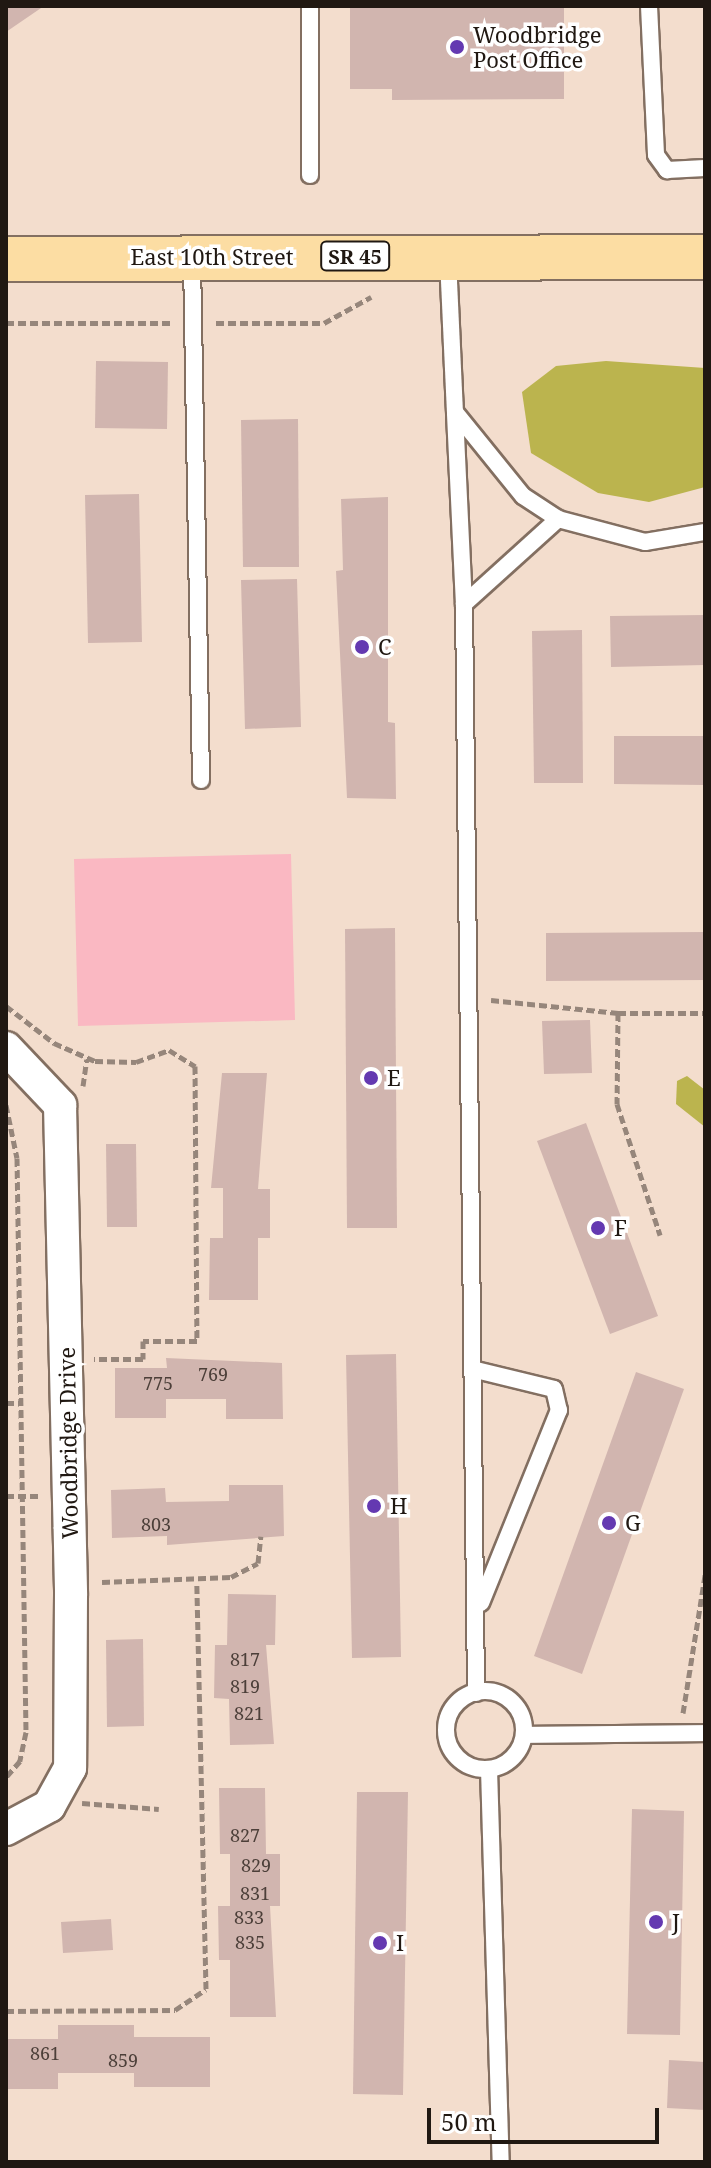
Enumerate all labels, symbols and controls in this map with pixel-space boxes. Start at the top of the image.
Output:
place label: Woodbridge Post Office [473,21,602,72]
marker: Woodbridge Post Office [448,38,466,56]
road number: SR 45 [319,240,391,272]
street label: East 10th Street [131,244,293,270]
place label: C [378,634,392,660]
marker: C [353,638,371,656]
place label: E [387,1065,401,1091]
marker: E [362,1069,380,1087]
place label: F [614,1215,627,1241]
marker: F [589,1219,607,1237]
street label: Woodbridge Drive [53,1347,83,1539]
house number: 769 [198,1363,228,1385]
house number: 775 [143,1372,173,1394]
place label: H [390,1493,407,1519]
marker: H [365,1497,383,1515]
place label: G [625,1510,641,1536]
house number: 803 [141,1513,171,1535]
marker: G [600,1514,618,1532]
house number: 817 [230,1648,260,1670]
house number: 819 [230,1675,260,1697]
house number: 821 [234,1702,264,1724]
house number: 827 [230,1824,260,1846]
house number: 829 [241,1854,271,1876]
house number: 831 [240,1882,270,1904]
house number: 833 [234,1906,264,1928]
place label: J [672,1909,680,1935]
marker: J [647,1913,665,1931]
place label: I [396,1930,404,1956]
house number: 835 [235,1931,265,1953]
marker: I [371,1934,389,1952]
house number: 861 [30,2042,60,2064]
house number: 859 [108,2049,138,2071]
scale bar [431,2092,663,2142]
text: 50 m [441,2105,497,2138]

